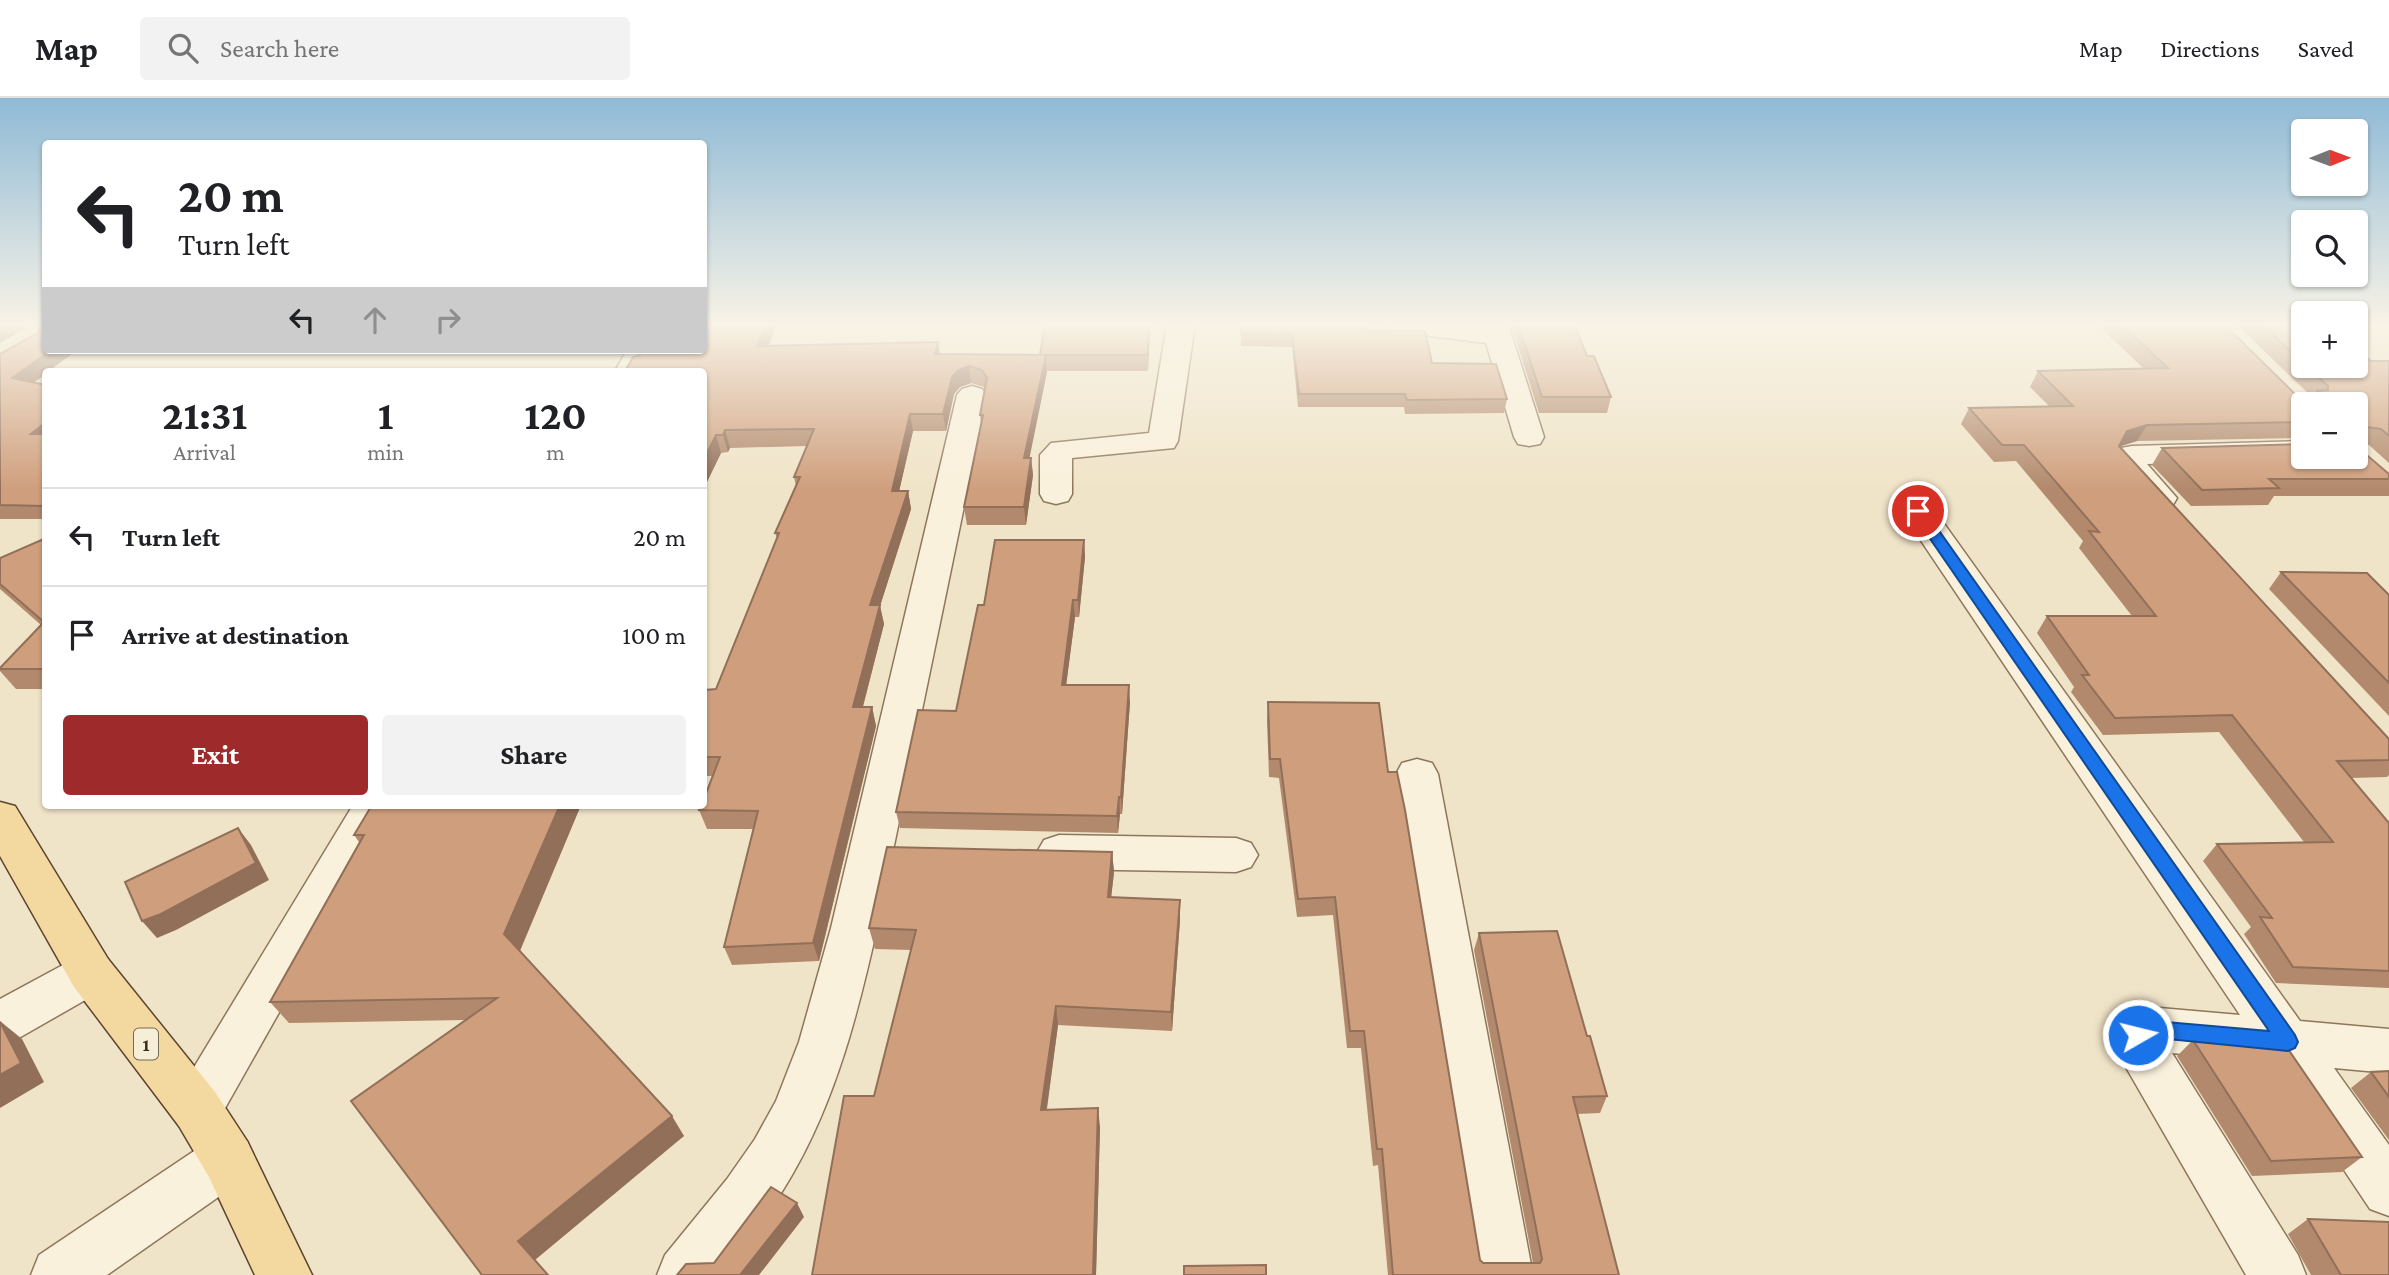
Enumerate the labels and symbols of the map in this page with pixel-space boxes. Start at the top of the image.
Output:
north arrow [2291,119,2368,196]
pin [1888,481,1948,541]
position arrow [2101,998,2175,1072]
road number: 1 [134,1028,158,1060]

